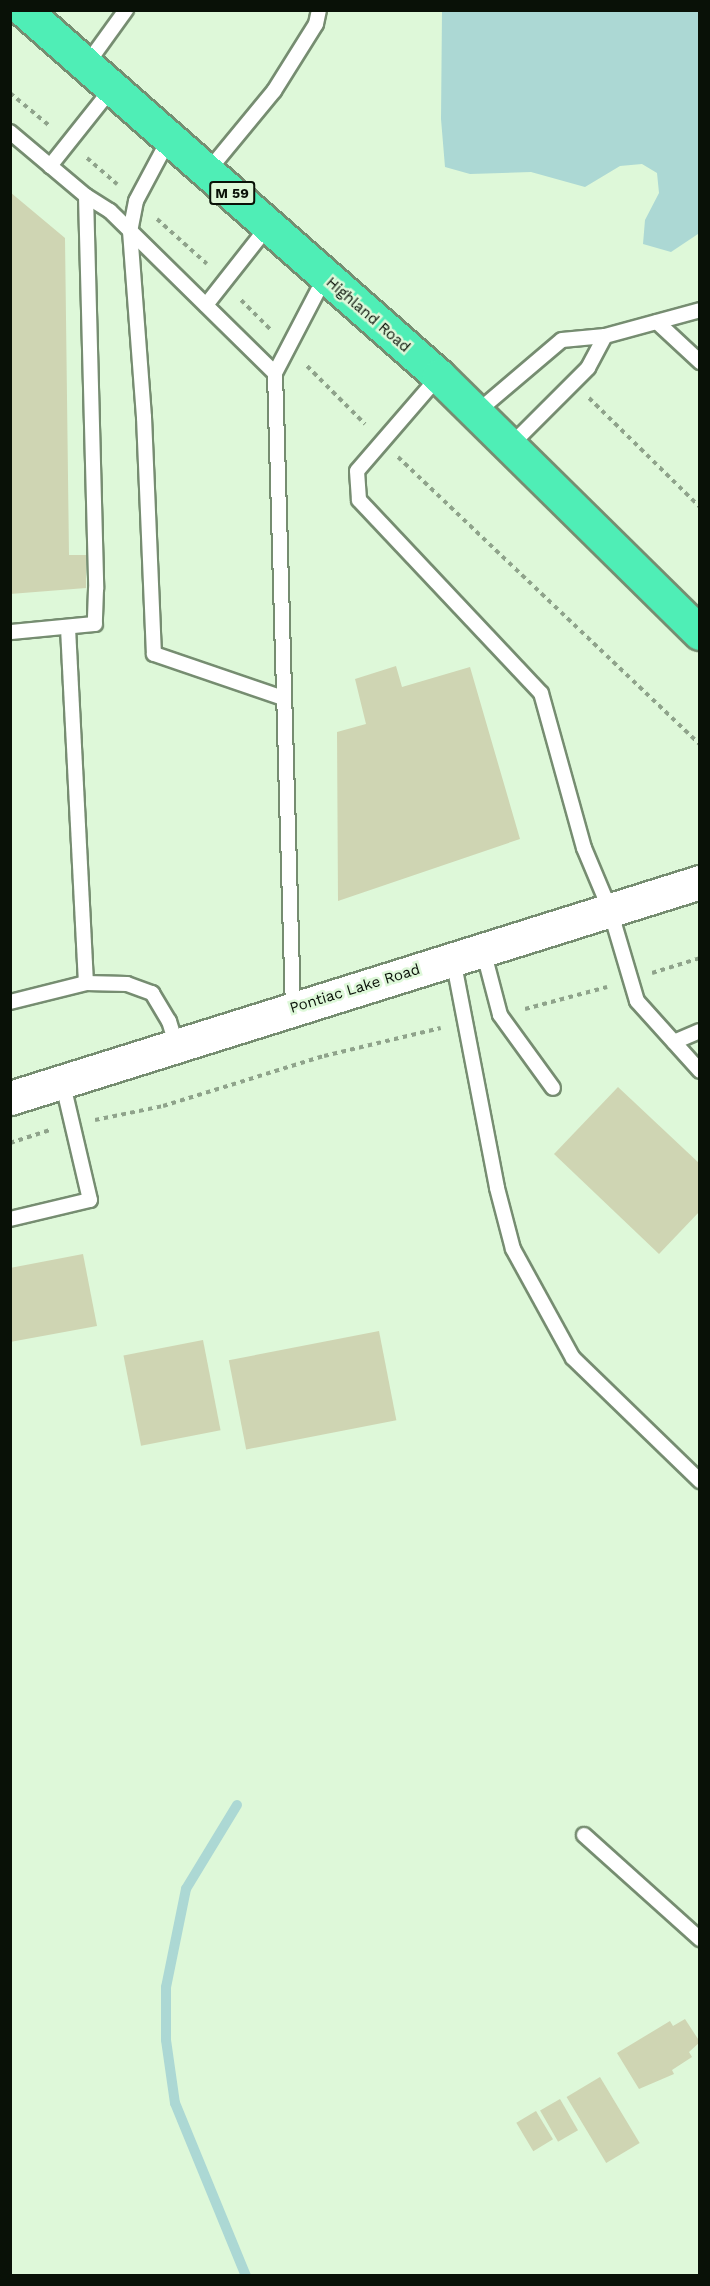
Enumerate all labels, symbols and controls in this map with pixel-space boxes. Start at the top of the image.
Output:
road number: M 59 [208,182,256,204]
street label: Highland Road [322,274,414,356]
street label: Pontiac Lake Road [288,961,422,1017]

